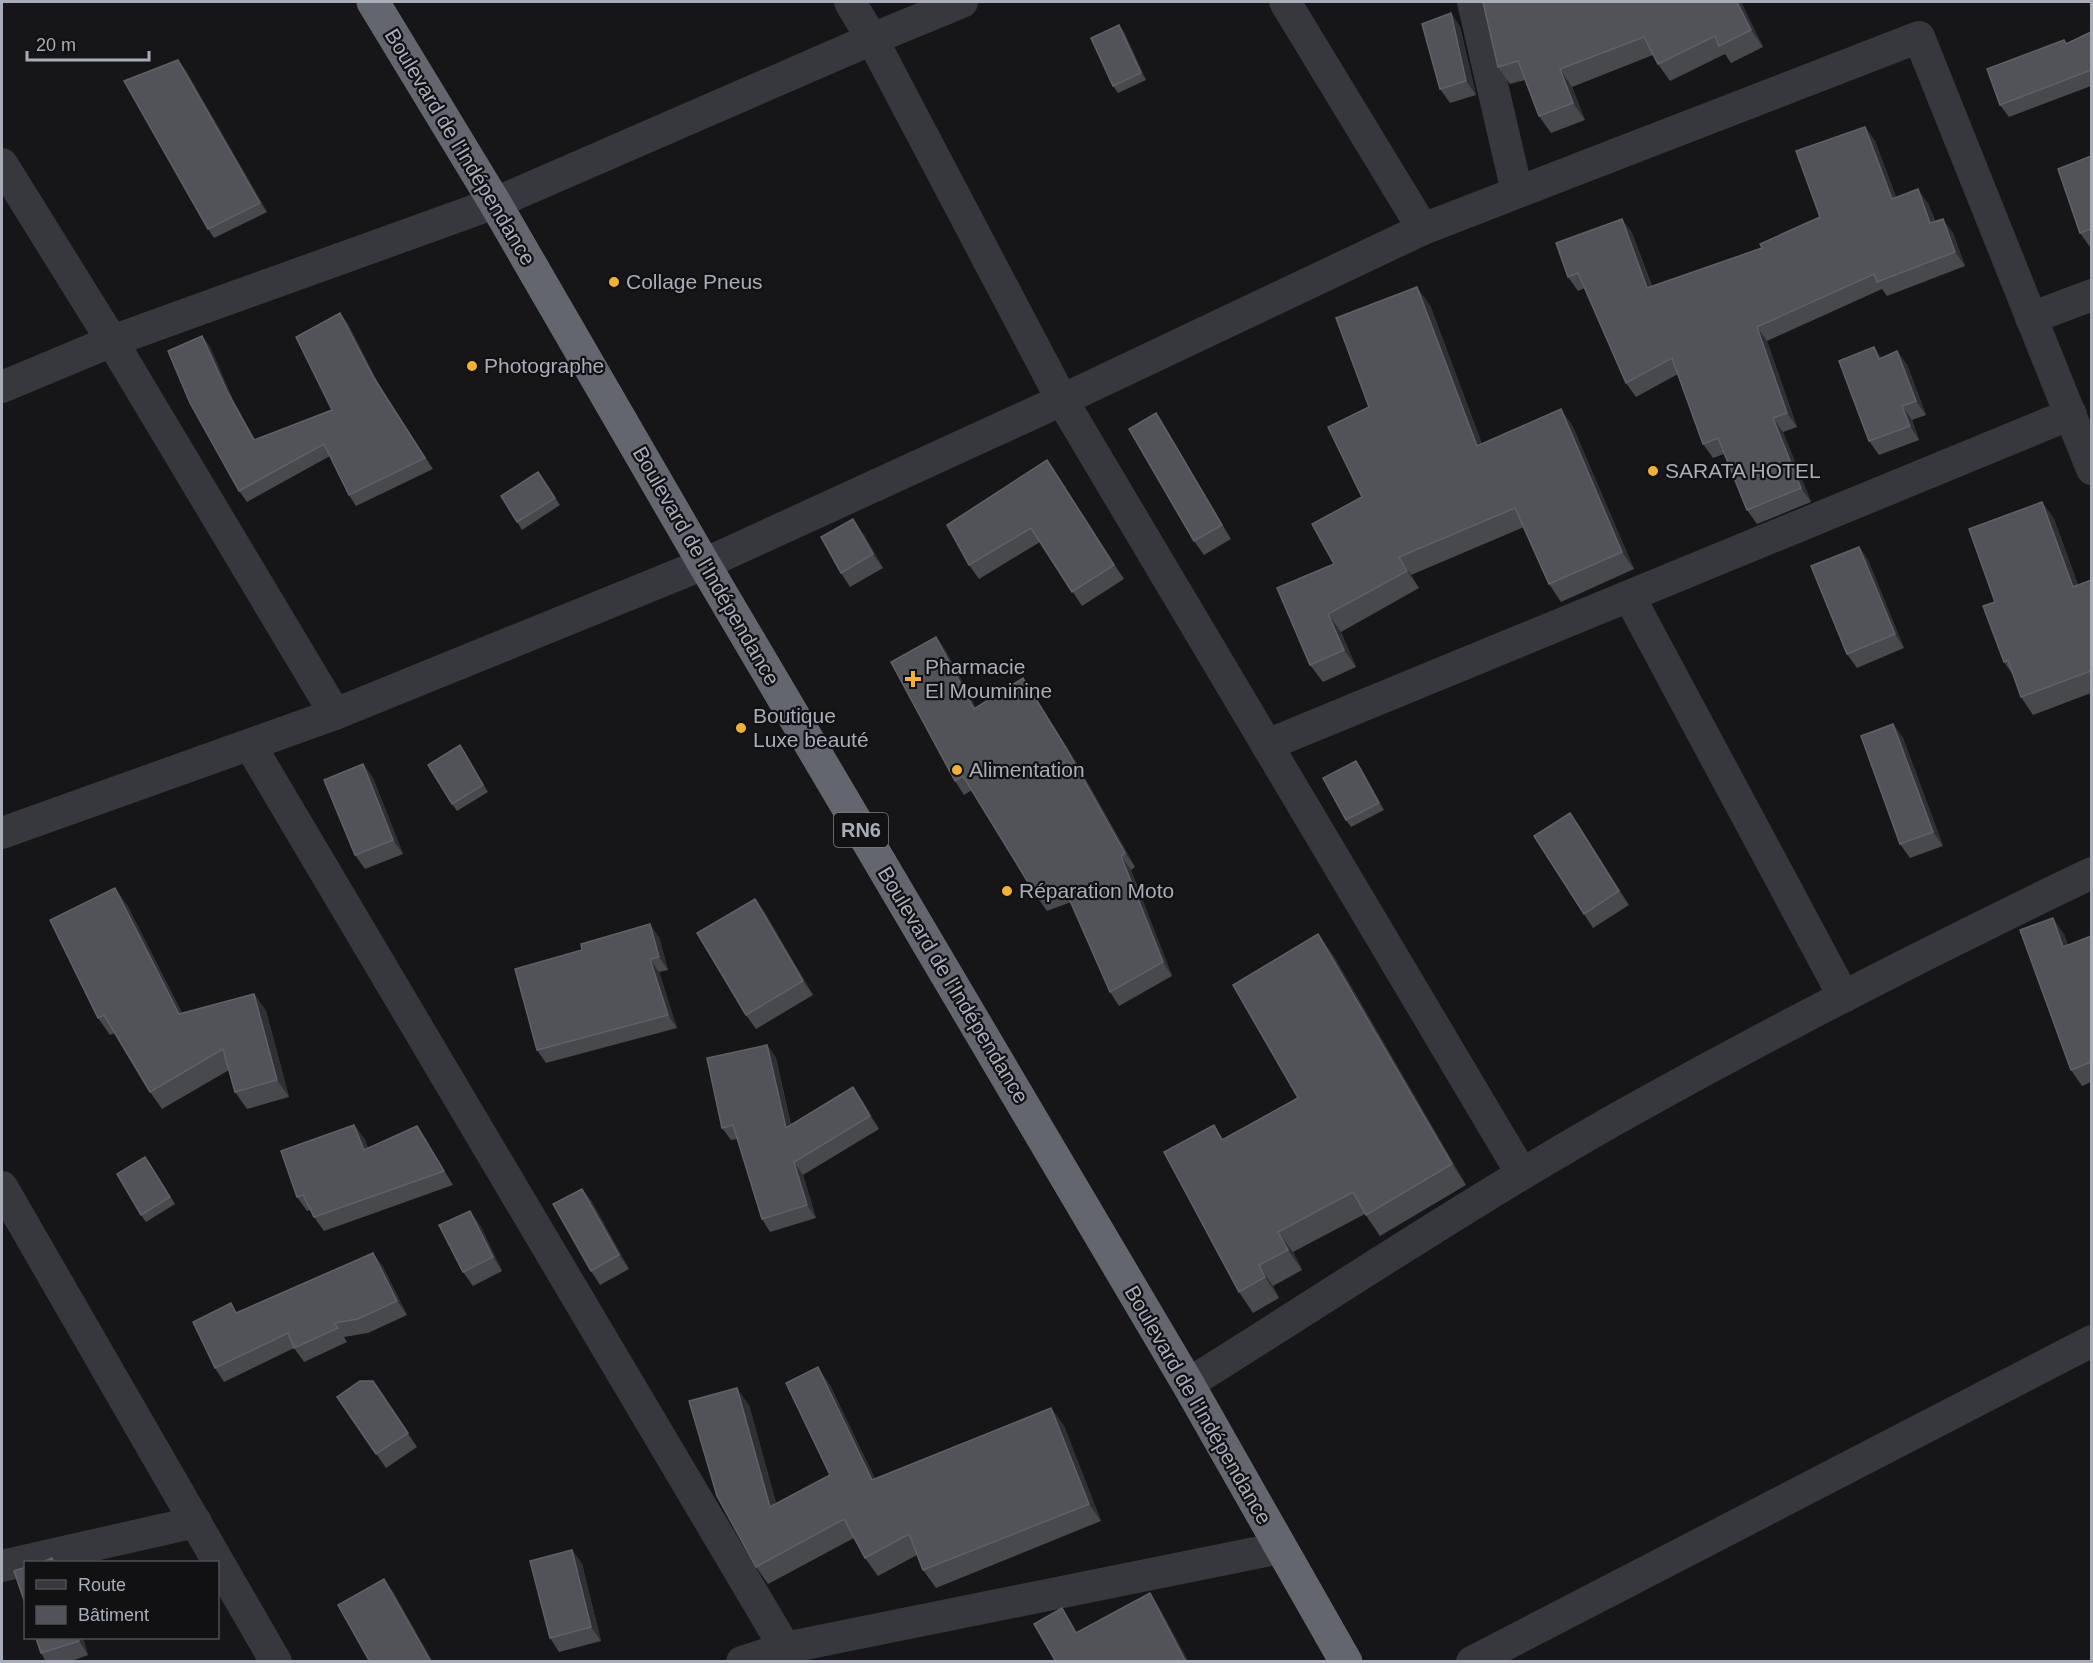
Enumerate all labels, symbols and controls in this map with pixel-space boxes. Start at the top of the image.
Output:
scale bar [27,24,148,62]
street label: Boulevard de l'Indépendance [381,25,540,269]
text: 20 m [36,35,76,55]
place label: Collage Pneus [626,270,763,293]
marker: Collage Pneus [607,275,621,289]
place label: Photographe [484,354,604,377]
marker: Photographe [465,359,479,373]
street label: Boulevard de l'Indépendance [629,442,784,689]
place label: SARATA HOTEL [1665,459,1821,482]
marker: SARATA HOTEL [1646,464,1660,478]
place label: Pharmacie El Mouminine [925,655,1052,702]
marker: Pharmacie El Mouminine [906,672,920,686]
place label: Boutique Luxe beauté [753,704,869,751]
marker: Boutique Luxe beauté [734,721,748,735]
place label: Alimentation [969,758,1085,781]
marker: Alimentation [950,763,964,777]
road number: RN6 [834,813,888,847]
street label: Boulevard de l'Indépendance [874,863,1033,1107]
place label: Réparation Moto [1019,879,1174,902]
marker: Réparation Moto [1000,884,1014,898]
street label: Boulevard de l'Indépendance [1121,1281,1276,1528]
legend [24,1561,219,1639]
text: Route [78,1575,126,1595]
text: Bâtiment [78,1605,149,1625]

